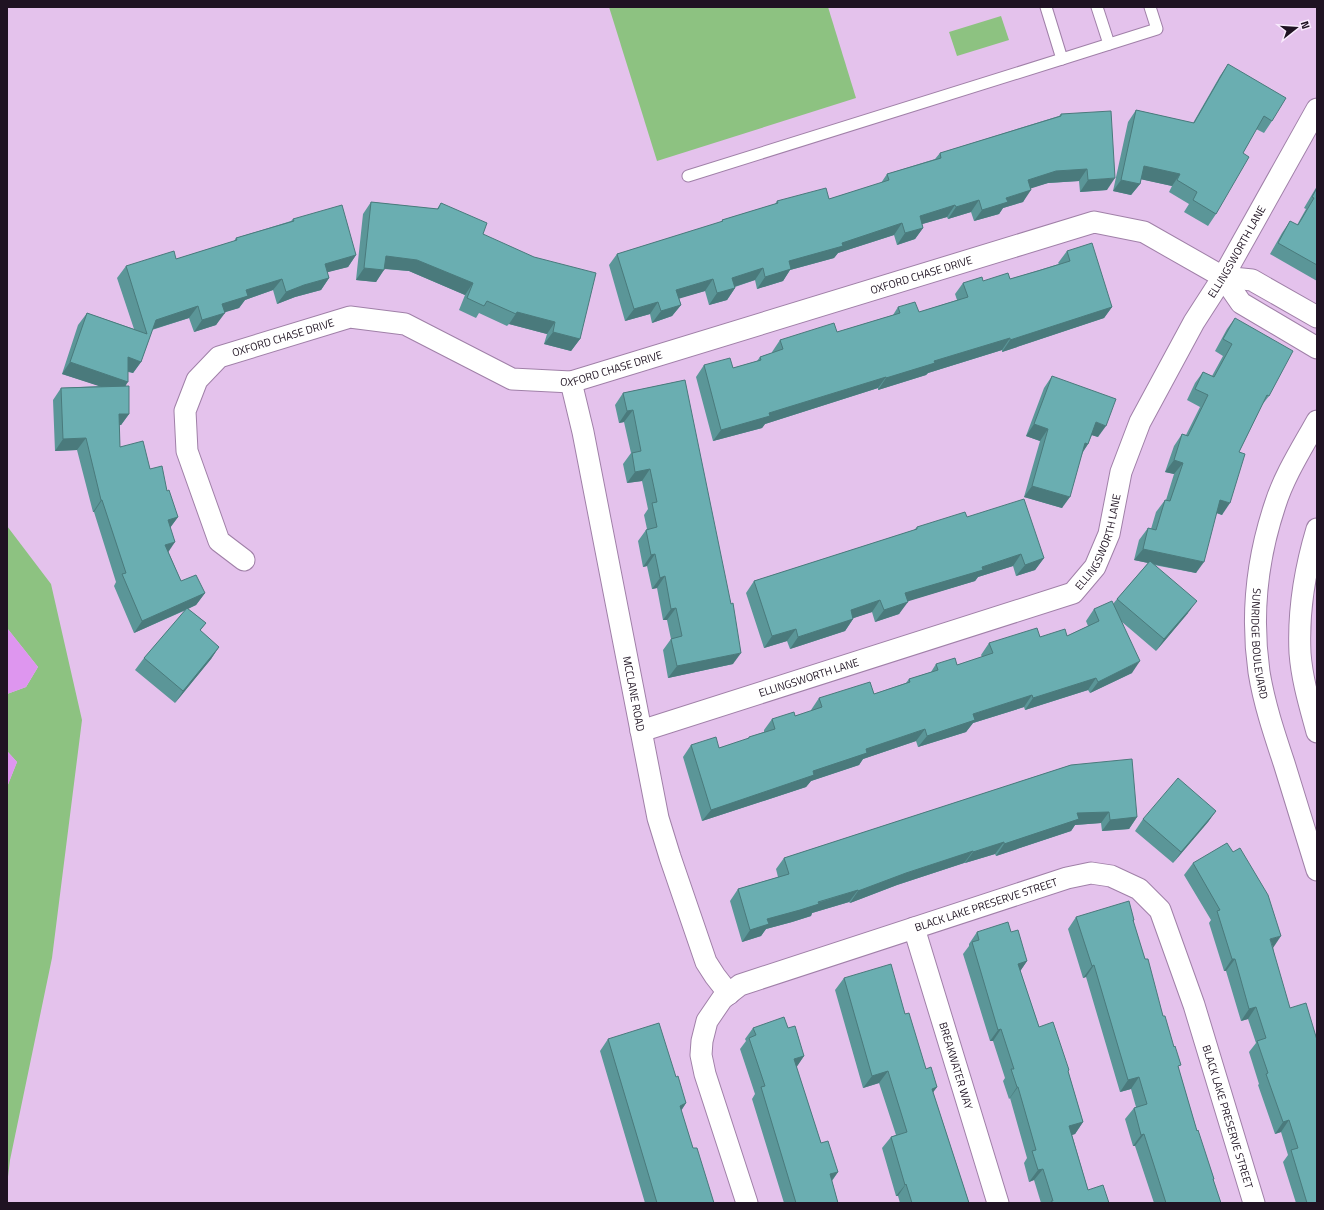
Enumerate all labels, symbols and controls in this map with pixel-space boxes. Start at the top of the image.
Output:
north arrow [1276,8,1316,48]
text: N [1297,19,1314,31]
street label: ELLINGSWORTH LANE [1204,202,1269,301]
street label: OXFORD CHASE DRIVE [868,252,974,298]
street label: OXFORD CHASE DRIVE [230,314,336,361]
street label: OXFORD CHASE DRIVE [560,347,664,390]
street label: ELLINGSWORTH LANE [1071,492,1125,593]
street label: SUNRIDGE BOULEVARD [1248,587,1272,701]
street label: ELLINGSWORTH LANE [757,654,861,701]
street label: MCCLANE ROAD [619,655,649,733]
street label: BLACK LAKE PRESERVE STREET [913,874,1060,935]
street label: BREAKWATER WAY [935,1020,977,1111]
street label: BLACK LAKE PRESERVE STREET [1198,1043,1257,1191]

